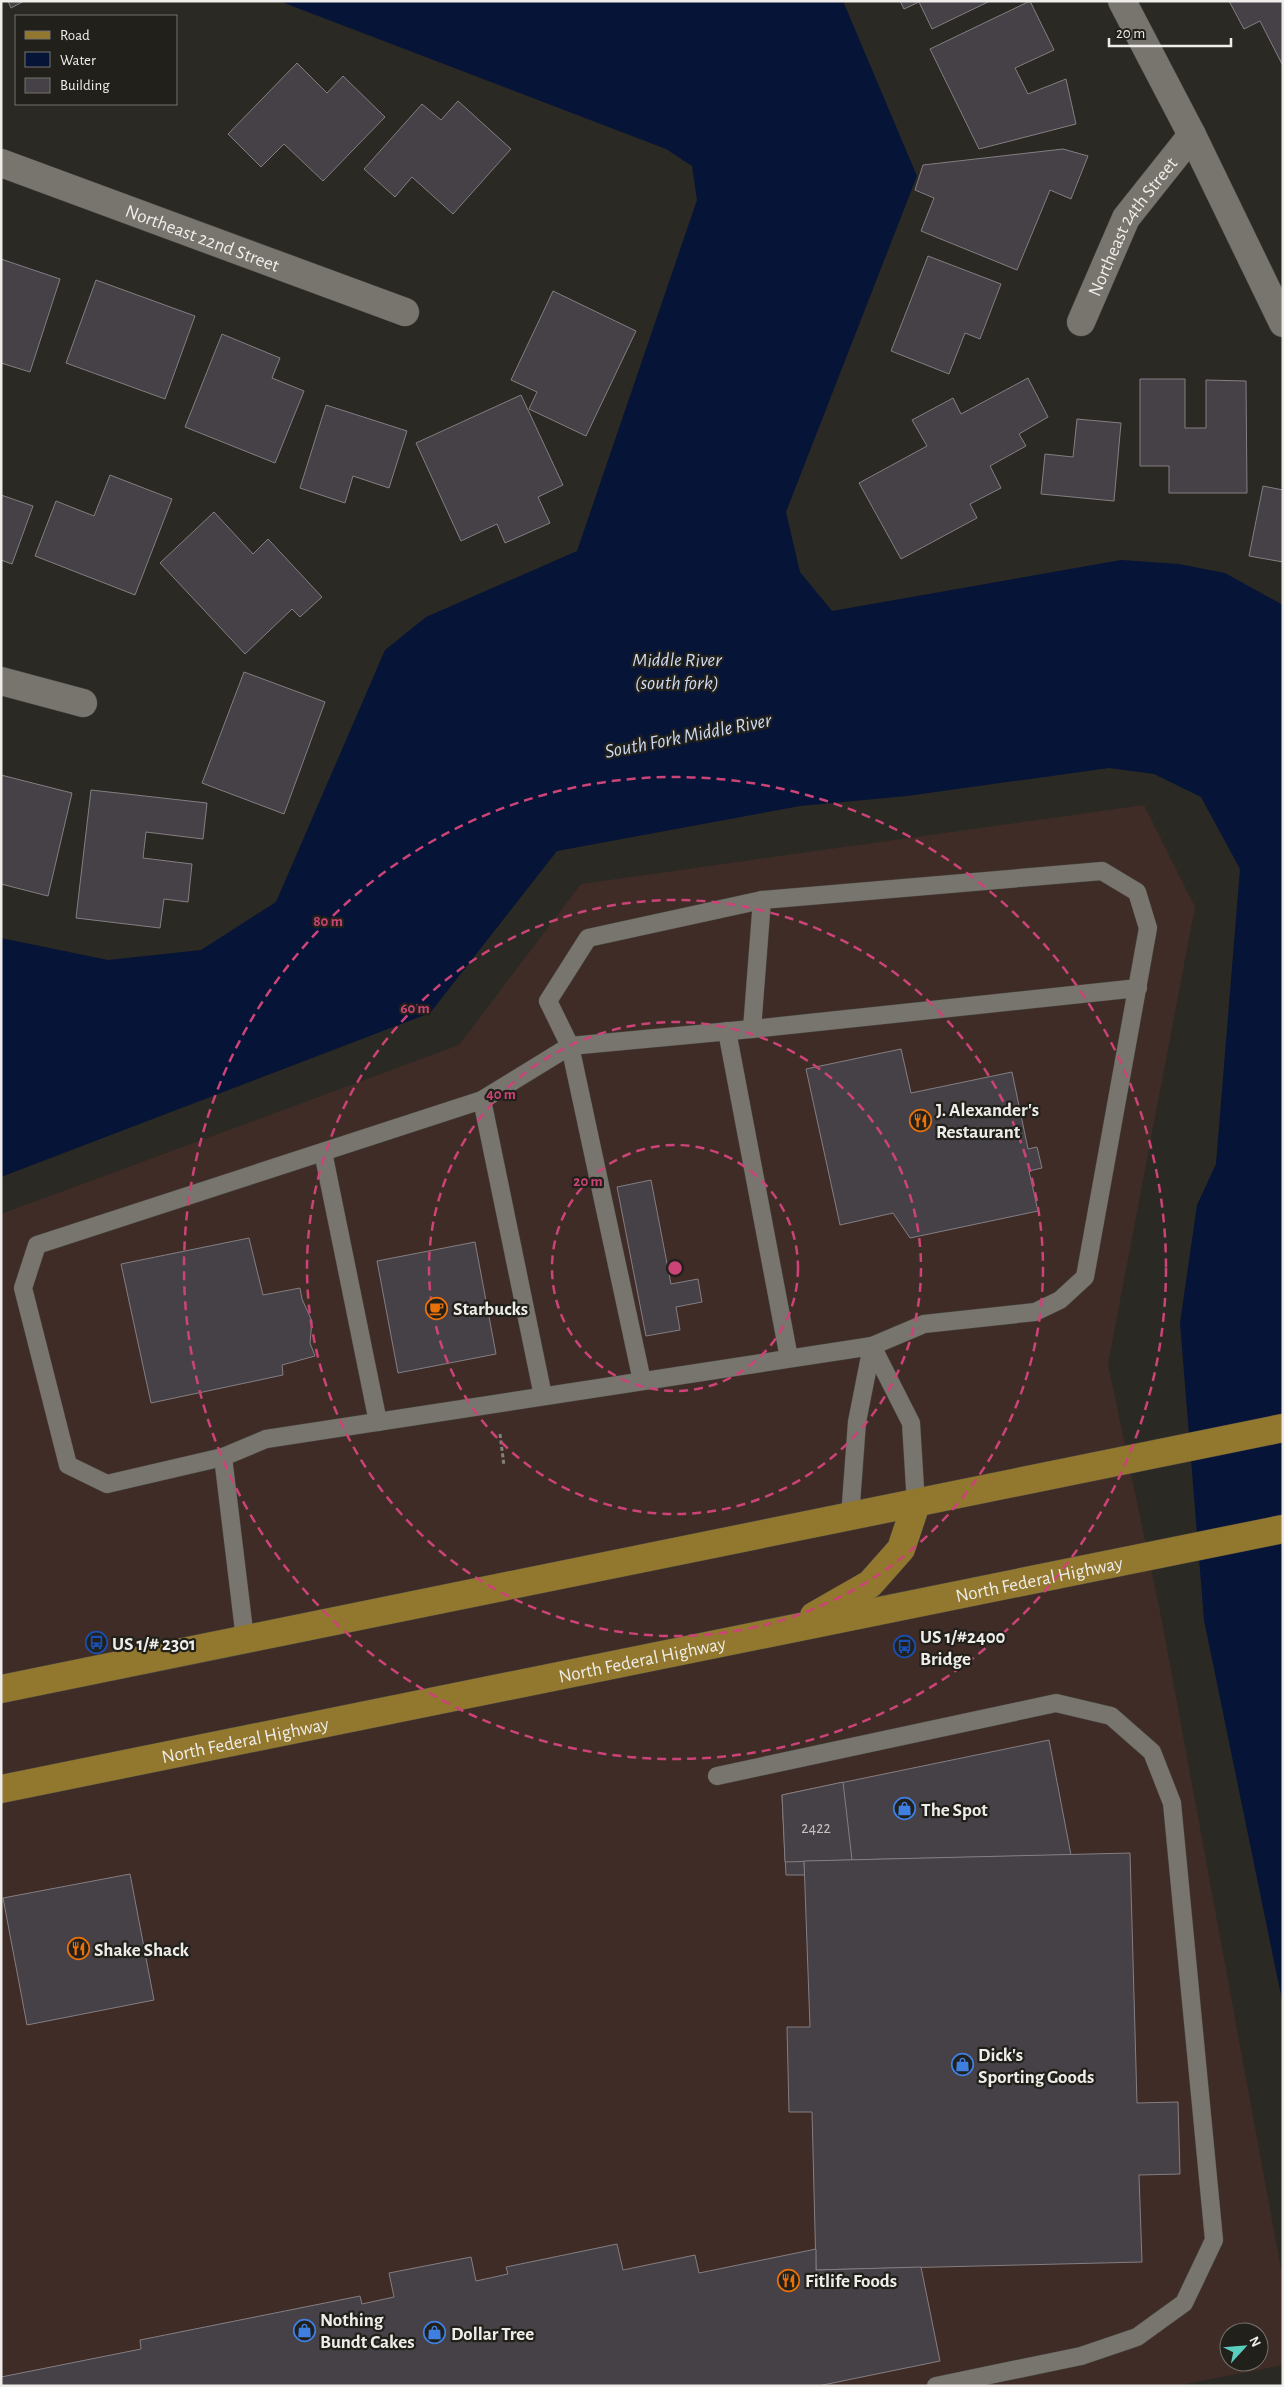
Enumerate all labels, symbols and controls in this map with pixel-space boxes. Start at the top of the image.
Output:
legend [15,15,178,105]
scale bar [1109,15,1232,47]
text: 20 m [1116,26,1145,41]
text: Road [60,28,90,43]
text: Water [60,53,96,68]
text: Building [60,78,110,93]
street label: Northeast 24th Street [1085,154,1181,299]
street label: Northeast 22nd Street [123,202,282,276]
water label: Middle River (south fork) [632,650,722,693]
water label: South Fork Middle River [603,710,774,762]
text: 80 m [313,914,343,929]
text: 60 m [400,1001,430,1016]
text: 40 m [486,1087,516,1102]
place label: J. Alexander's Restaurant [936,1101,1039,1142]
restaurant icon: J. Alexander's Restaurant [908,1108,932,1132]
text: 20 m [573,1174,603,1189]
centre of rings [666,1259,684,1277]
cafe icon: Starbucks [425,1296,449,1320]
place label: Starbucks [453,1300,528,1319]
street label: North Federal Highway [954,1554,1124,1606]
place label: US 1/#2400 Bridge [920,1628,1006,1669]
bus stop icon: US 1/# 2301 [84,1631,108,1655]
street label: North Federal Highway [557,1634,727,1687]
place label: US 1/# 2301 [112,1635,196,1654]
bus stop icon: US 1/#2400 Bridge [892,1635,916,1659]
street label: North Federal Highway [160,1715,331,1767]
shop icon: The Spot [893,1797,917,1821]
place label: The Spot [921,1801,988,1820]
house number: 2422 [801,1820,831,1836]
restaurant icon: Shake Shack [66,1937,90,1961]
place label: Shake Shack [94,1941,189,1960]
place label: Dick's Sporting Goods [978,2046,1094,2087]
shop icon: Dick's Sporting Goods [950,2053,974,2077]
restaurant icon: Fitlife Foods [777,2268,801,2292]
place label: Fitlife Foods [805,2272,897,2291]
place label: Nothing Bundt Cakes [320,2311,414,2352]
shop icon: Nothing Bundt Cakes [292,2318,316,2342]
shop icon: Dollar Tree [423,2321,447,2345]
north arrow [1219,2322,1269,2372]
place label: Dollar Tree [451,2325,534,2344]
text: N [1246,2334,1263,2349]

